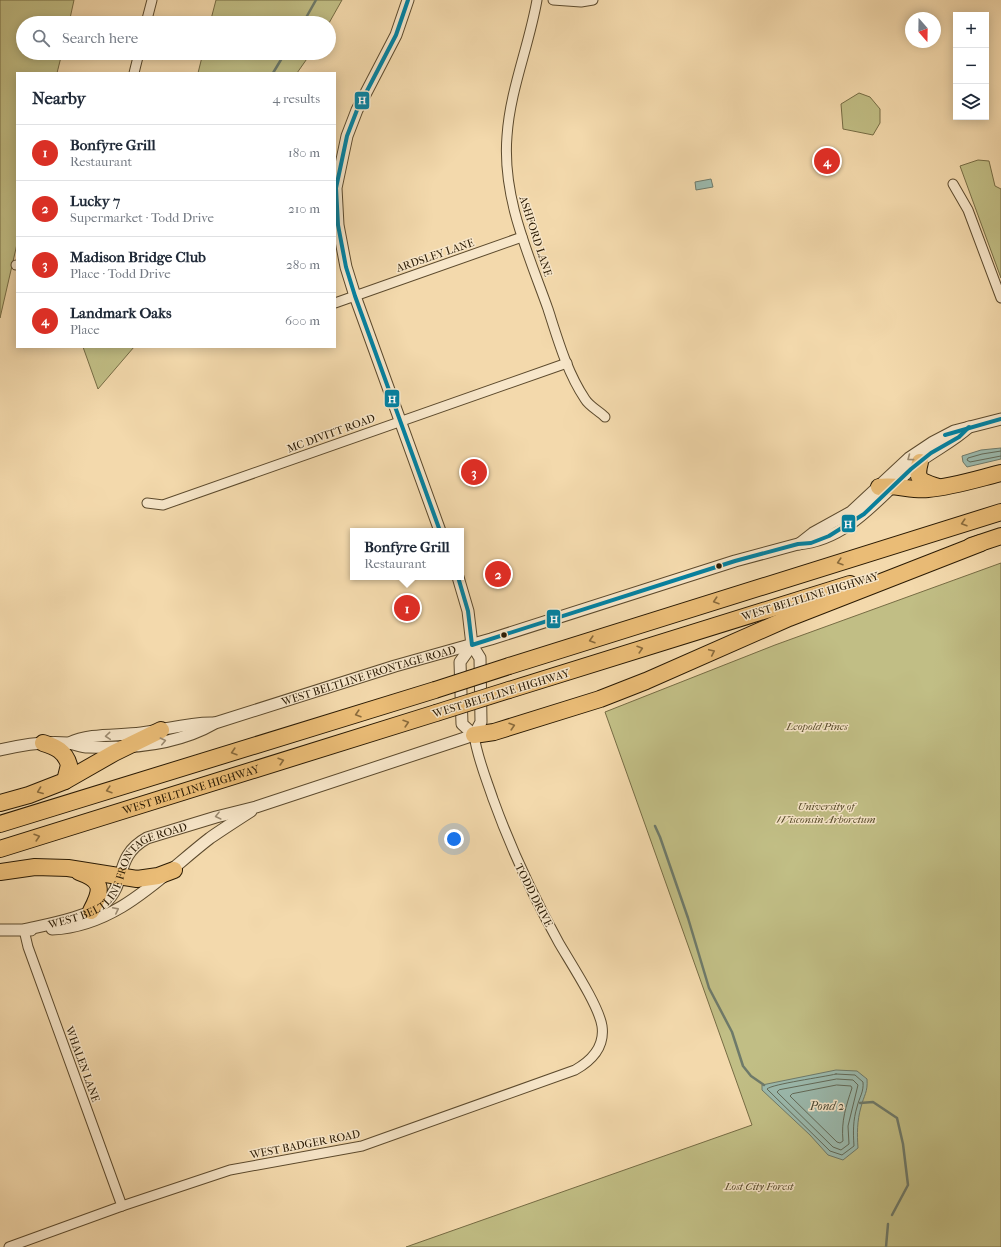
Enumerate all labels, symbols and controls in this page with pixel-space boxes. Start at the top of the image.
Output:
north arrow [905,12,941,48]
map controls [953,12,989,120]
button: + [953,12,989,48]
search box [16,16,336,60]
icon: search [30,27,52,49]
text: Search here [62,29,138,47]
button: − [953,48,989,84]
button: layers [953,84,989,120]
text: Nearby [32,88,86,108]
text: 4 results [273,91,320,106]
line badge: H [354,91,370,110]
text: H [358,94,367,107]
text: Bonfyre Grill [70,136,156,154]
text: 1 [43,145,47,160]
text: 180 m [288,145,320,160]
pin: 4 [814,146,840,176]
text: Restaurant [70,154,132,169]
text: Lucky 7 [70,192,120,210]
street label: ASHFORD LANE [516,193,555,278]
text: 2 [42,201,48,216]
text: 210 m [288,201,320,216]
text: Supermarket · Todd Drive [70,210,214,225]
street label: ARDSLEY LANE [394,236,476,275]
text: Madison Bridge Club [70,248,206,266]
text: 3 [42,257,48,272]
text: 280 m [286,257,320,272]
text: Place · Todd Drive [70,266,171,281]
text: Landmark Oaks [70,304,171,322]
text: 4 [41,313,49,328]
text: 600 m [285,313,320,328]
text: Place [70,322,100,337]
line badge: H [384,389,400,408]
text: H [388,393,397,406]
street label: MC DIVITT ROAD [285,411,377,455]
one-way arrow [907,453,914,460]
pin: 3 [461,457,487,487]
line badge: H [841,514,856,533]
text: H [844,518,853,531]
one-way arrow [960,518,967,527]
popup [350,528,464,580]
text: Bonfyre Grill [364,538,450,556]
text: Restaurant [364,556,426,571]
one-way arrow [836,557,843,566]
pin: 2 [485,559,511,589]
unlabelled marker [714,561,724,571]
street label: WEST BELTLINE HIGHWAY [739,569,881,624]
pin: 1 [394,593,420,623]
one-way arrow [712,596,719,605]
line badge: H [546,609,561,629]
text: H [550,613,559,626]
unlabelled marker [499,630,509,640]
one-way arrow [588,635,595,643]
street label: WEST BELTLINE FRONTAGE ROAD [279,643,458,709]
one-way arrow [636,645,643,654]
one-way arrow [708,649,715,657]
street label: WEST BELTLINE HIGHWAY [430,666,572,721]
one-way arrow [354,709,361,718]
one-way arrow [402,719,409,728]
park label: Leopold Pines [785,720,848,733]
one-way arrow [509,722,516,731]
one-way arrow [105,732,111,741]
one-way arrow [160,738,167,746]
one-way arrow [230,747,237,756]
one-way arrow [278,757,285,766]
street label: WEST BELTLINE HIGHWAY [120,762,262,818]
one-way arrow [106,785,113,794]
one-way arrow [37,786,44,794]
park label: University of Wisconsin Arboretum [776,800,876,826]
one-way arrow [215,812,221,820]
street label: WEST BELTLINE FRONTAGE ROAD [46,820,189,932]
your location [444,829,464,849]
one-way arrow [34,834,41,842]
street label: TODD DRIVE [512,861,555,929]
one-way arrow [112,907,119,915]
street label: WHALEN LANE [62,1024,102,1104]
water label: Pond 2 [809,1099,844,1113]
street label: WEST BADGER ROAD [248,1127,361,1162]
park label: Lost City Forest [724,1180,794,1193]

